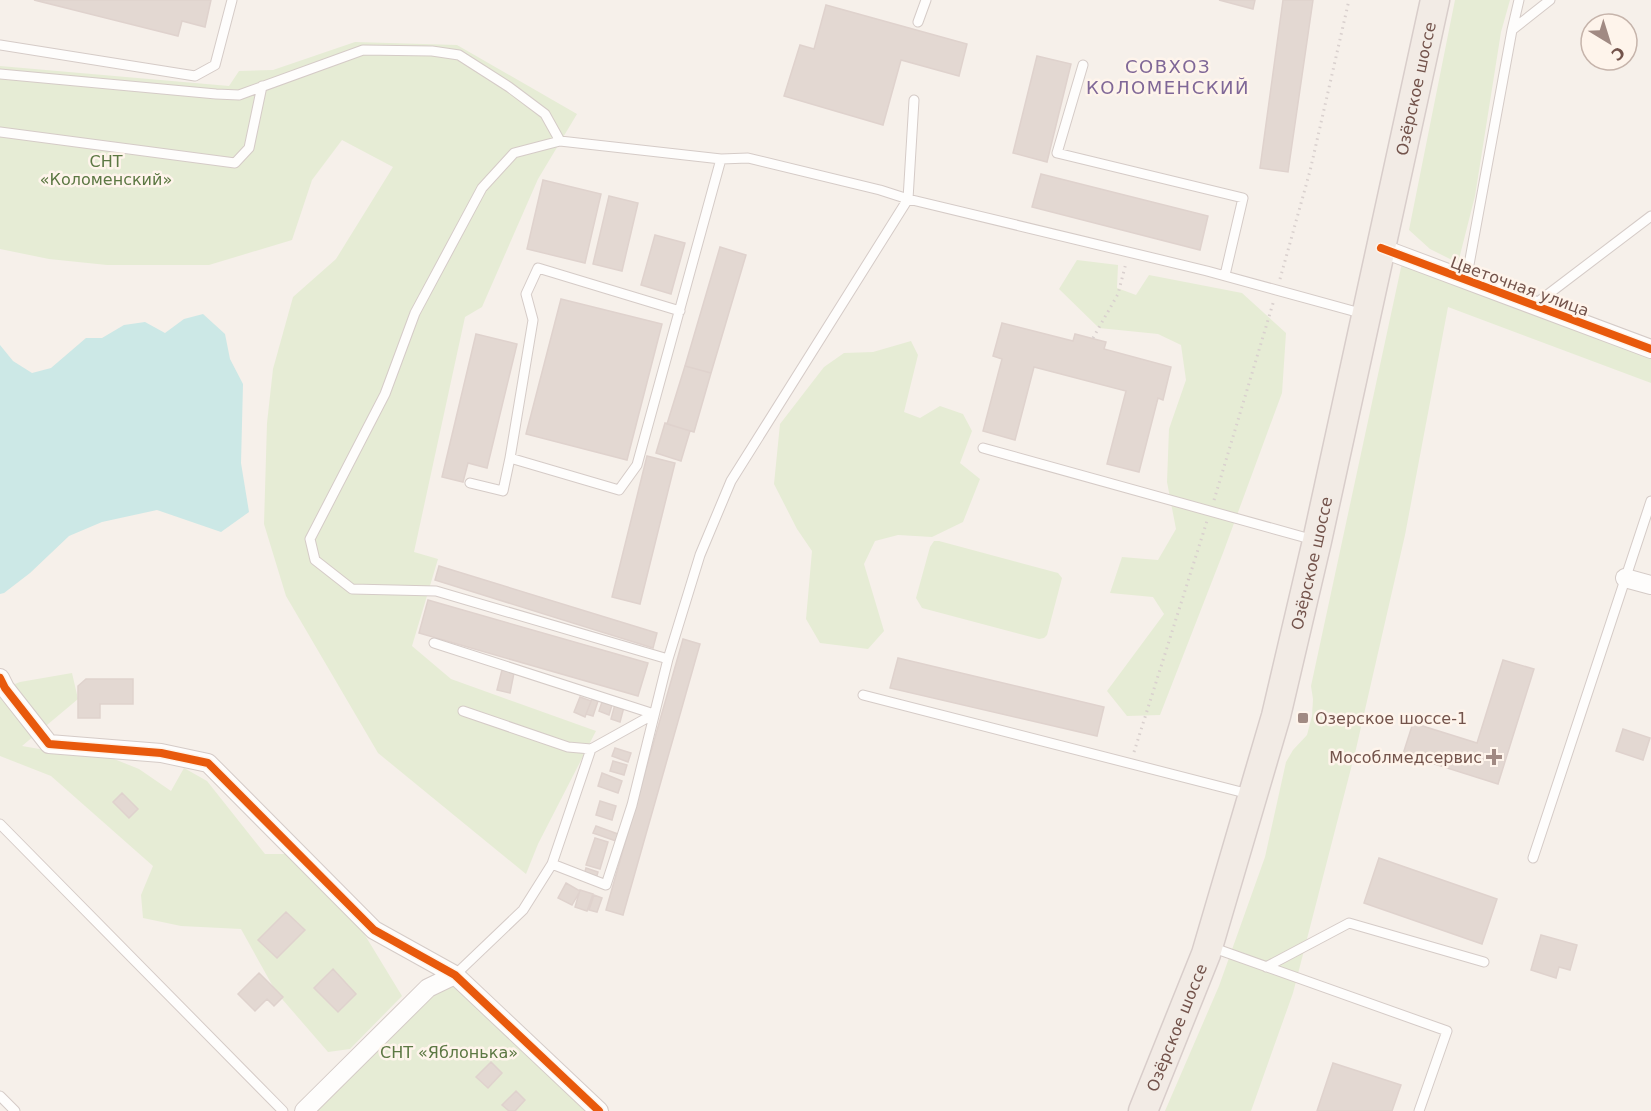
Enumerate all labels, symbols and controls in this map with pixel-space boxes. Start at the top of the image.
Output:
north arrow [1579,12,1639,72]
street label: Озёрское шоссе [1392,20,1440,157]
text: С [1607,42,1628,65]
district label: СОВХОЗ КОЛОМЕНСКИЙ [1086,56,1250,98]
park label: СНТ «Коломенский» [40,152,172,189]
street label: Цветочная улица [1448,253,1592,320]
street label: Озёрское шоссе [1287,495,1336,632]
place label: Озерское шоссе-1 [1315,709,1467,728]
marker: Озерское шоссе-1 [1296,711,1310,725]
place label: Мособлмедсервис [1329,748,1482,767]
marker: Мособлмедсервис [1487,750,1501,764]
street label: Озёрское шоссе [1143,961,1211,1094]
park label: СНТ «Яблонька» [380,1043,518,1062]

